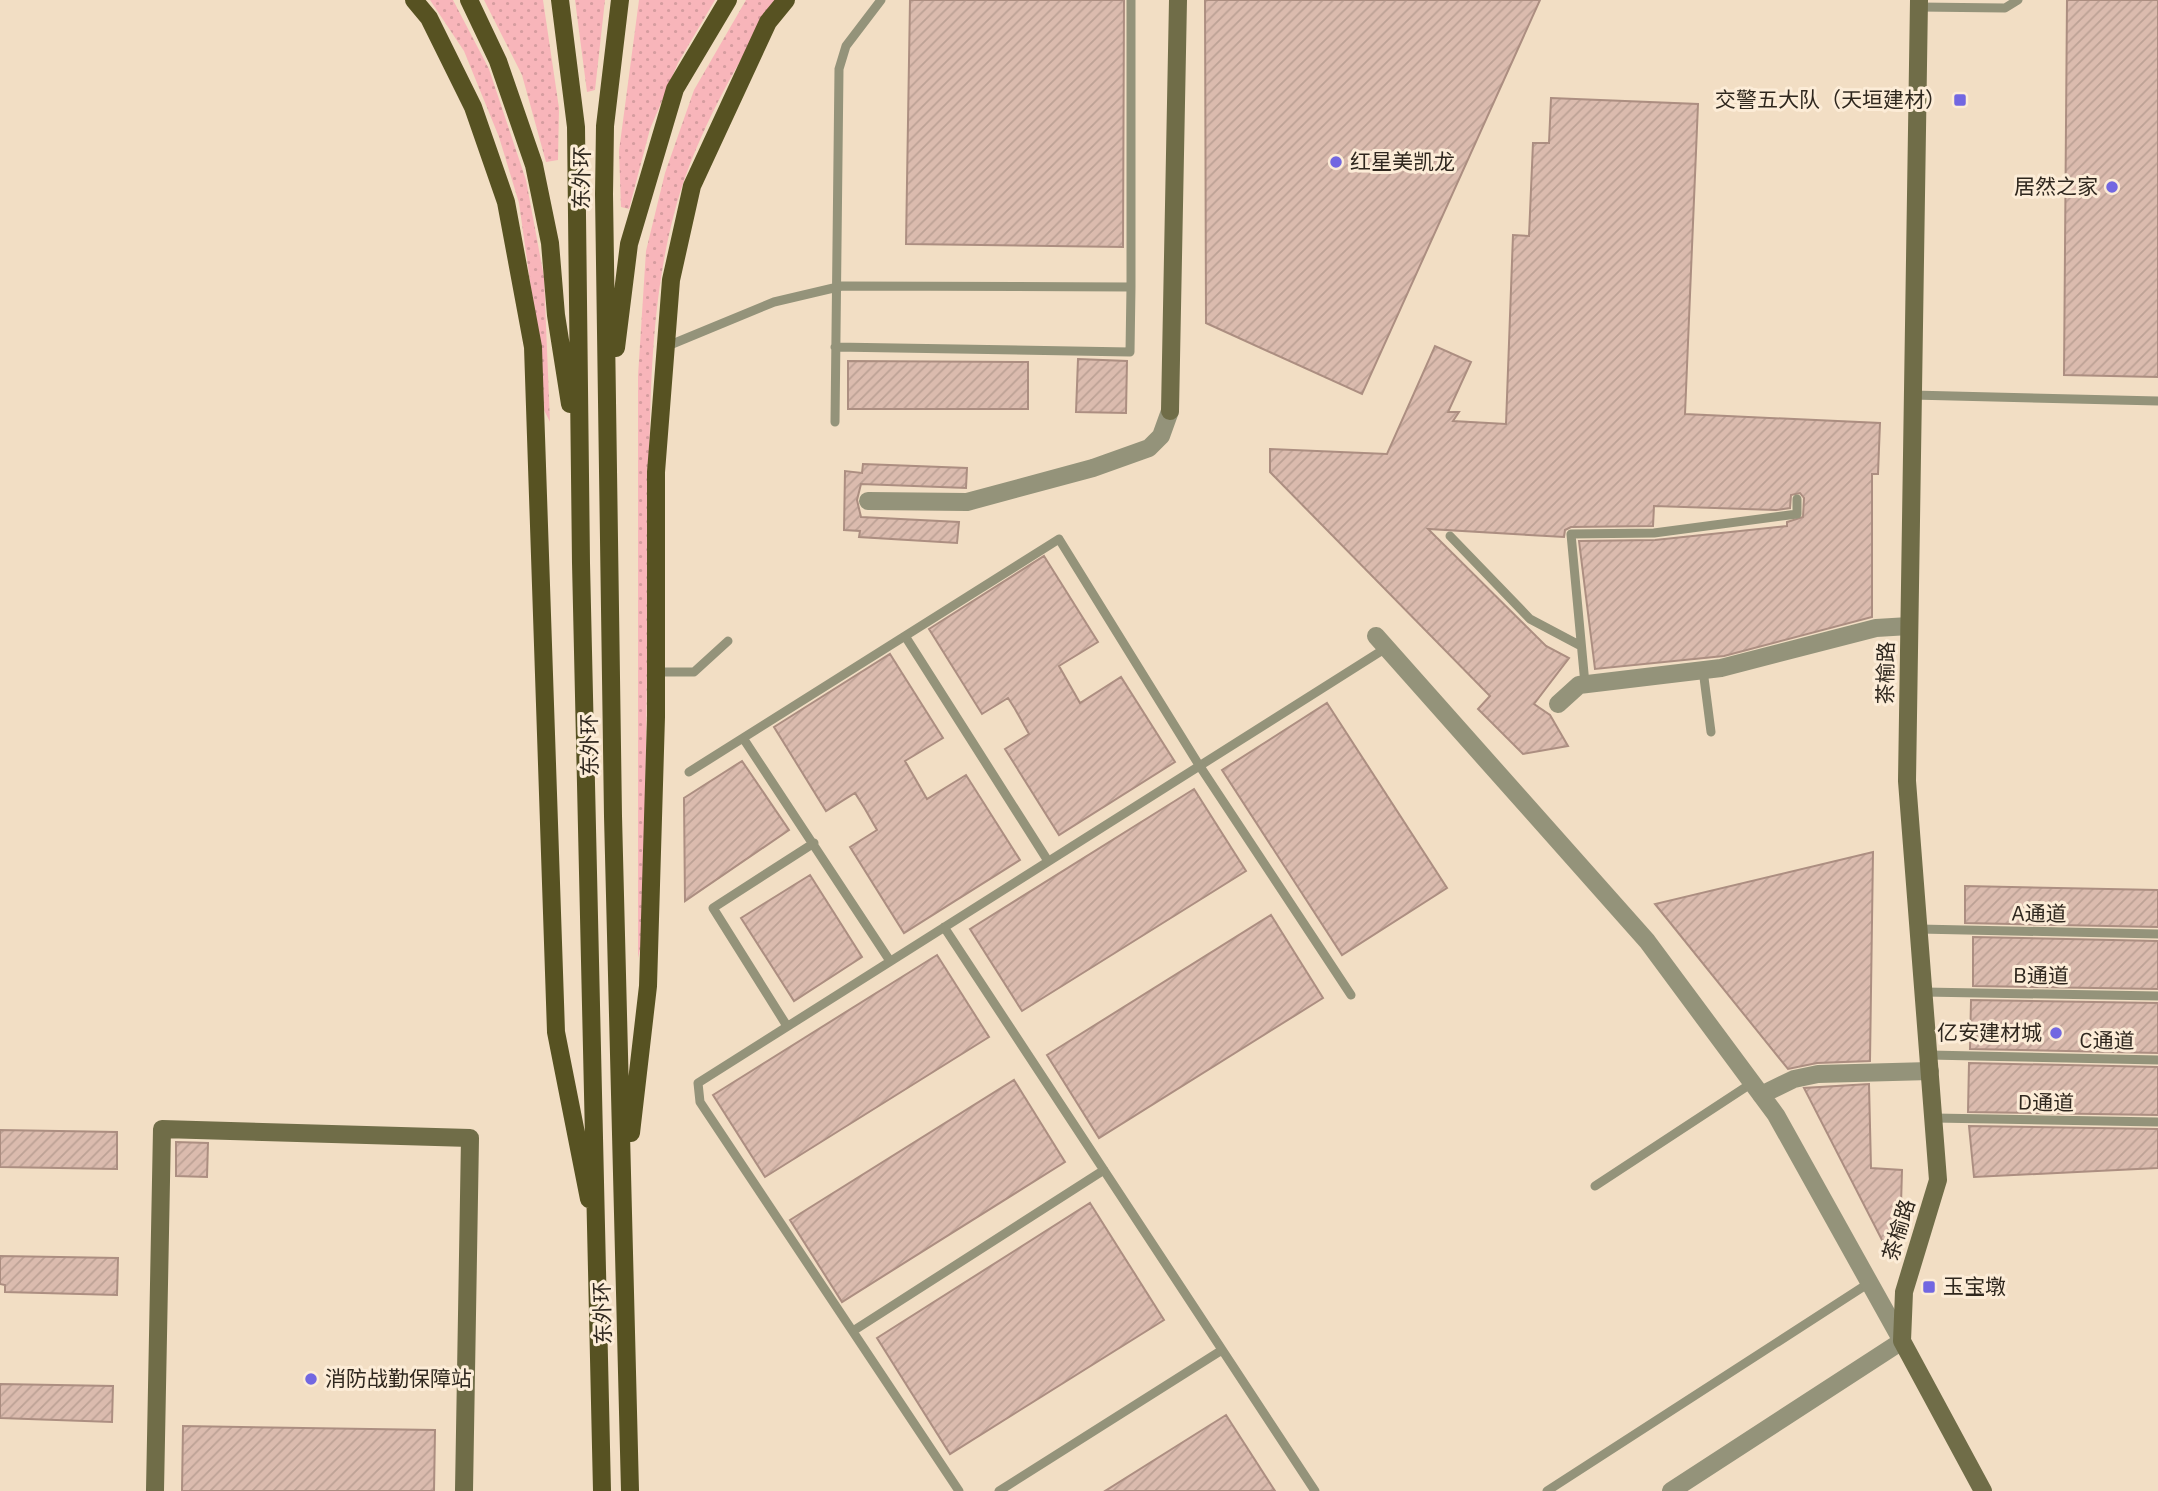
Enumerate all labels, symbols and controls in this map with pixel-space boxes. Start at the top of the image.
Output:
place label: 交警五大队（天垣建材） [1715,85,1946,113]
marker: 交警五大队（天垣建材） [1952,92,1968,108]
street label: 东外环 [566,146,596,210]
place label: 红星美凯龙 [1350,147,1455,175]
marker: 红星美凯龙 [1328,154,1344,170]
place label: 居然之家 [2014,172,2098,200]
marker: 居然之家 [2104,179,2120,195]
street label: 茶榆路 [1870,641,1900,705]
street label: 东外环 [574,713,604,777]
street label: A通道 [2011,899,2067,927]
street label: B通道 [2013,961,2069,989]
place label: 亿安建材城 [1937,1018,2042,1046]
marker: 亿安建材城 [2048,1025,2064,1041]
street label: C通道 [2079,1026,2135,1054]
street label: D通道 [2018,1088,2074,1116]
street label: 茶榆路 [1875,1195,1921,1264]
place label: 玉宝墩 [1943,1272,2006,1300]
marker: 玉宝墩 [1921,1279,1937,1295]
street label: 东外环 [587,1281,617,1345]
place label: 消防战勤保障站 [325,1364,472,1392]
marker: 消防战勤保障站 [303,1371,319,1387]

